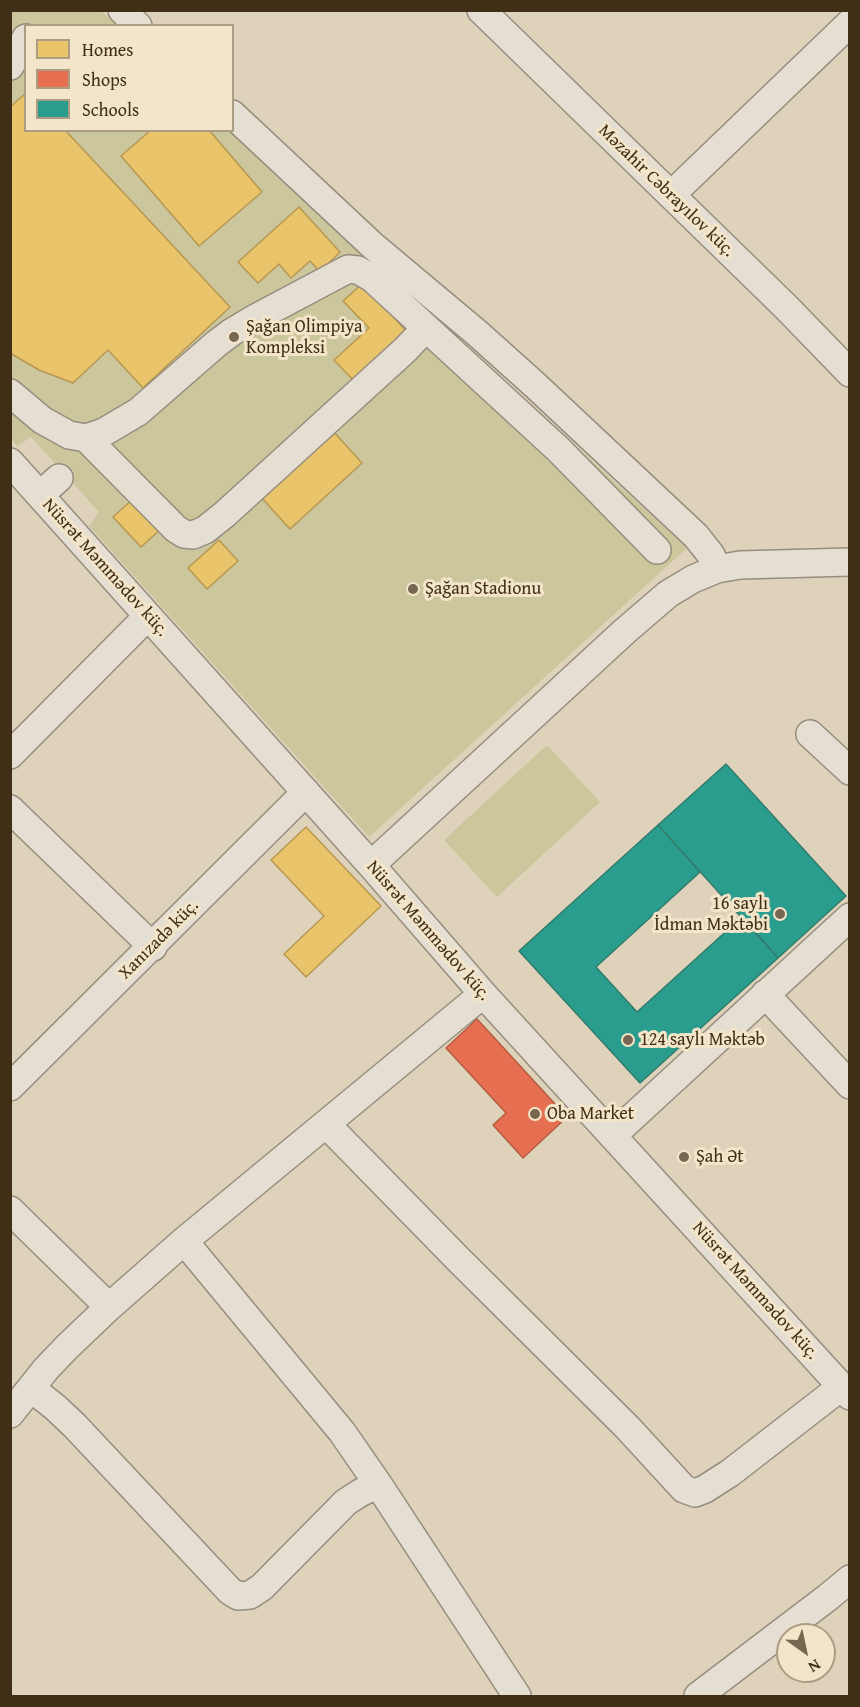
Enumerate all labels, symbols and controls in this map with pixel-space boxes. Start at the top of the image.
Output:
legend [24,24,234,132]
text: Homes [82,36,133,63]
text: Shops [82,66,127,93]
text: Schools [82,96,139,123]
street label: Məzahir Cəbrayılov küç. [593,120,739,262]
place label: Şağan Olimpiya Kompleksi [246,316,363,358]
marker: Şağan Olimpiya Kompleksi [227,330,241,344]
street label: Nüsrət Məmmədov küç. [37,495,173,641]
place label: Şağan Stadionu [425,578,541,600]
marker: Şağan Stadionu [406,582,420,596]
street label: Nüsrət Məmmədov küç. [361,857,495,1005]
place label: 16 saylı İdman Məktəbi [654,893,768,936]
street label: Xanızadə küç. [114,895,204,985]
marker: 16 saylı İdman Məktəbi [773,907,787,921]
place label: 124 saylı Məktəb [640,1029,765,1051]
marker: 124 saylı Məktəb [621,1033,635,1047]
place label: Oba Market [547,1103,634,1125]
marker: Oba Market [528,1107,542,1121]
place label: Şah Ət [696,1146,744,1168]
marker: Şah Ət [677,1150,691,1164]
street label: Nüsrət Məmmədov küç. [687,1218,823,1364]
north arrow [776,1623,836,1683]
text: N [804,1653,826,1679]

